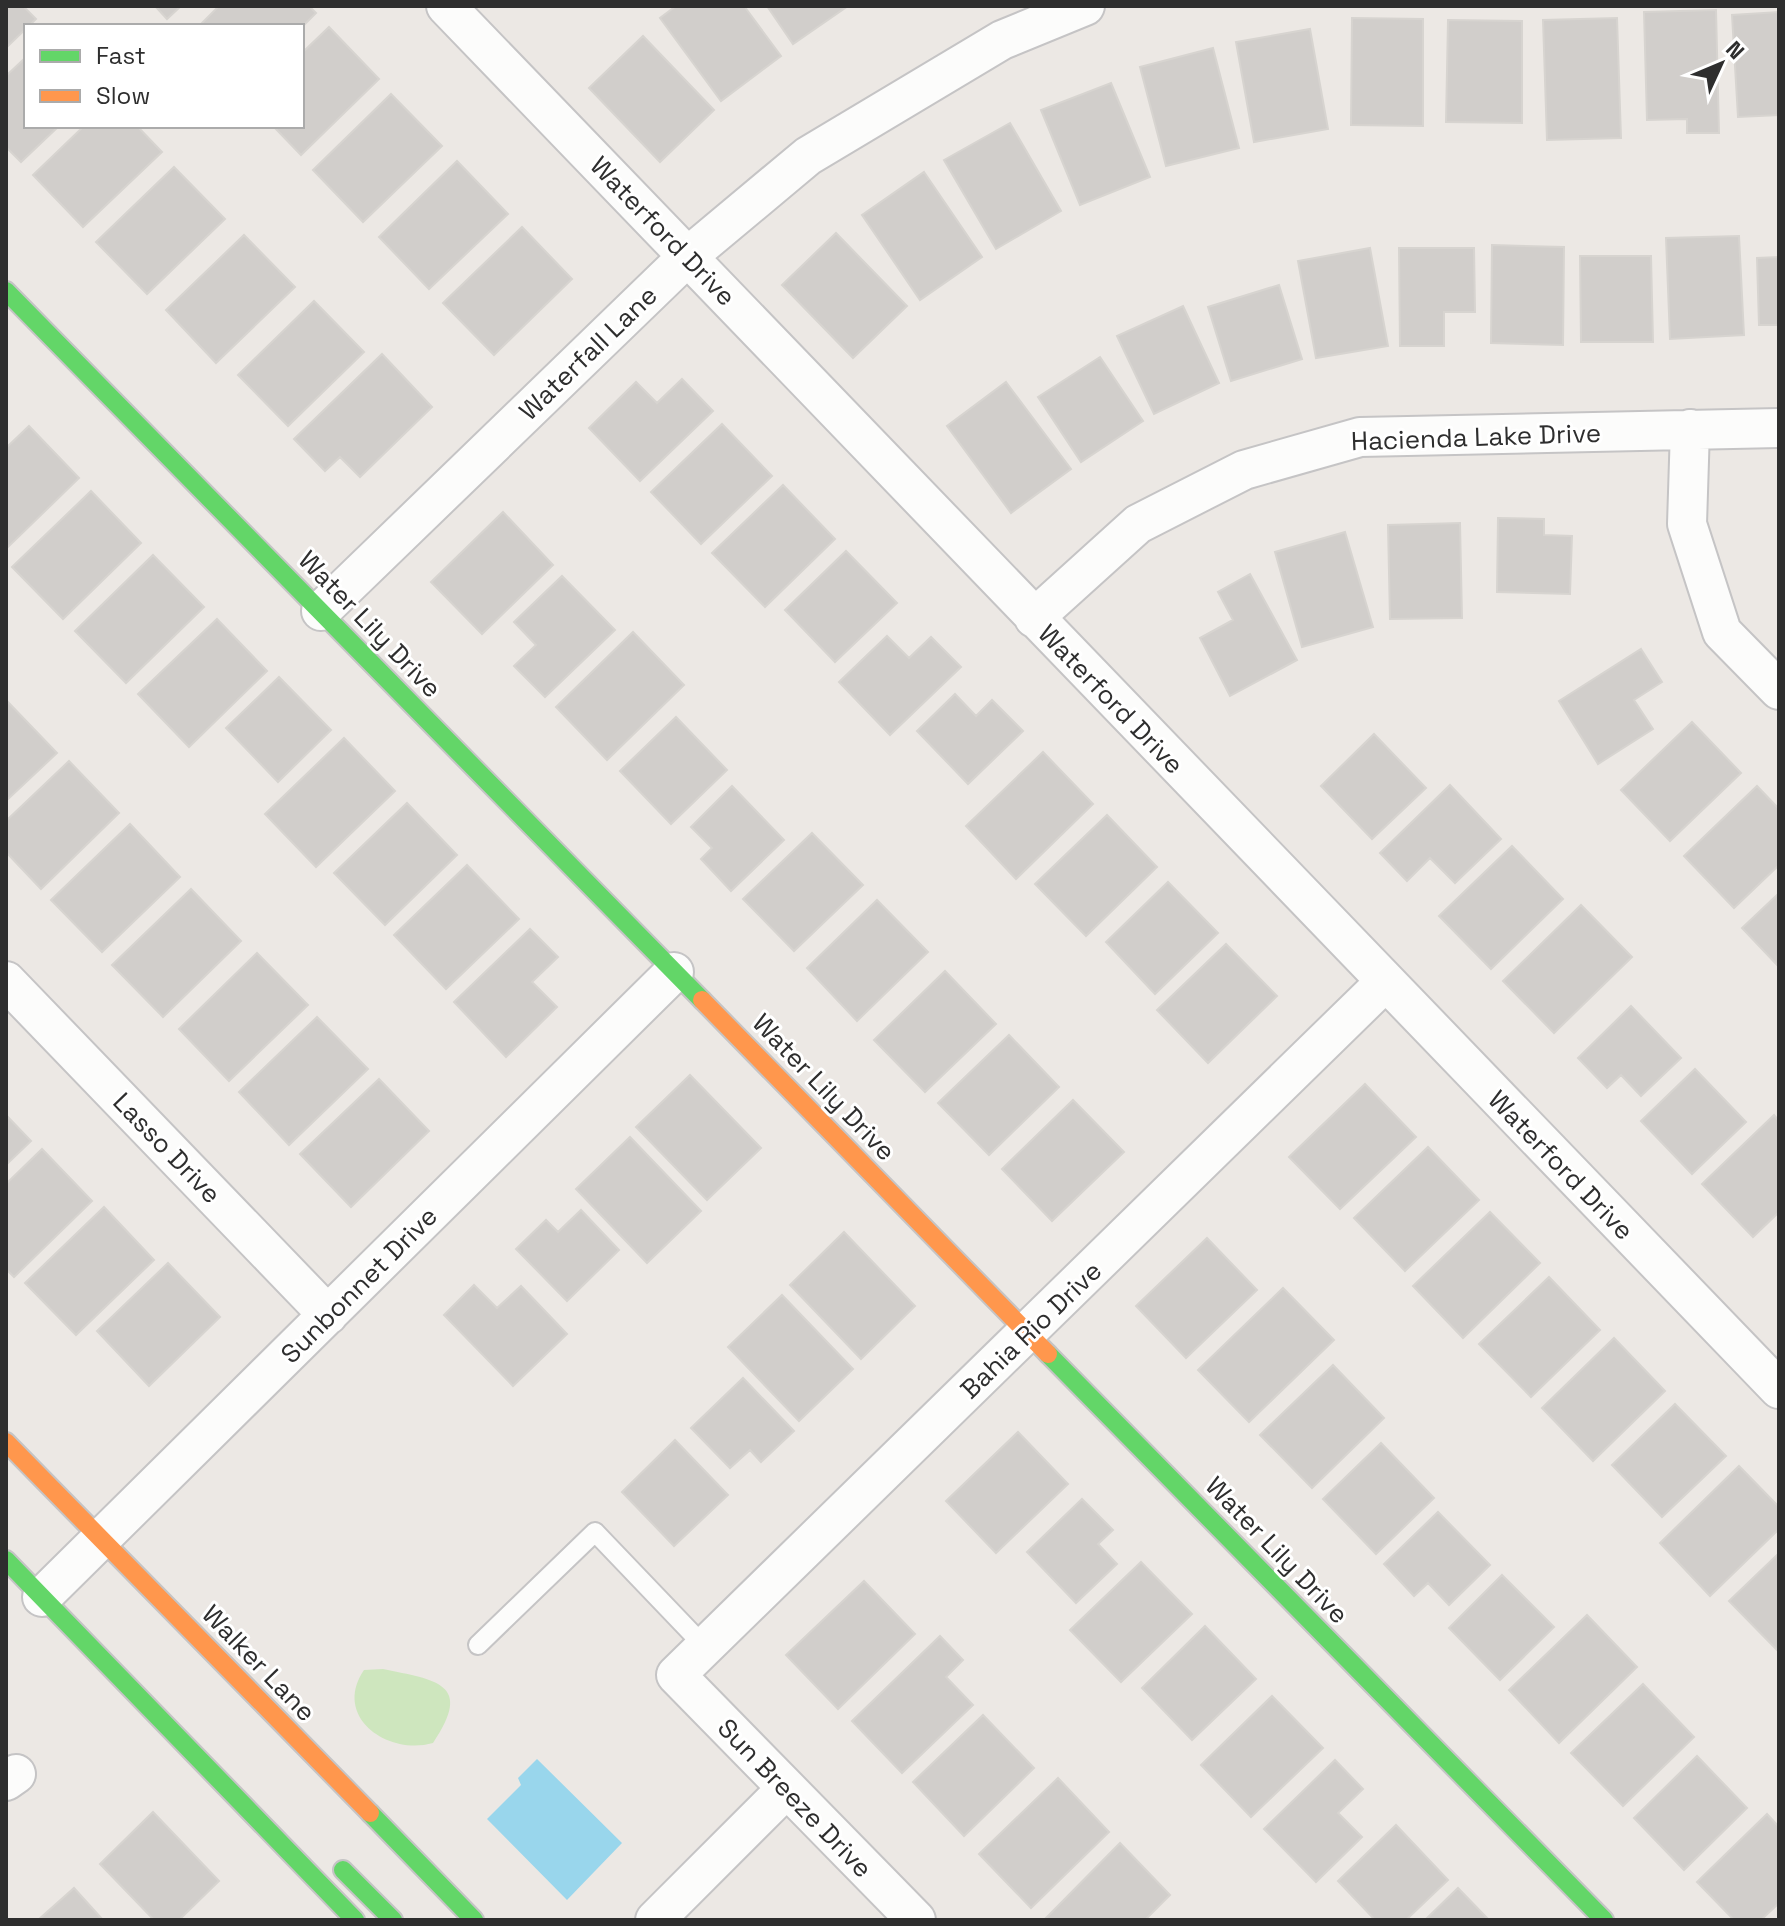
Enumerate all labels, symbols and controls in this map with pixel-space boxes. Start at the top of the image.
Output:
legend [24,24,304,128]
north arrow [1681,24,1761,104]
text: N [1720,35,1751,65]
text: Fast [96,40,146,71]
text: Slow [96,80,150,111]
street label: Waterford Drive [583,149,743,313]
street label: Waterfall Lane [512,278,664,428]
street label: Hacienda Lake Drive [1350,416,1602,458]
street label: Water Lily Drive [291,543,449,705]
street label: Waterford Drive [1031,617,1191,781]
street label: Water Lily Drive [745,1006,903,1168]
street label: Waterford Drive [1481,1083,1641,1247]
street label: Lasso Drive [106,1085,228,1211]
street label: Sunbonnet Drive [273,1199,445,1371]
street label: Bahia Rio Drive [953,1254,1109,1406]
street label: Water Lily Drive [1198,1469,1356,1631]
street label: Walker Lane [195,1597,323,1729]
street label: Sun Breeze Drive [710,1711,880,1885]

